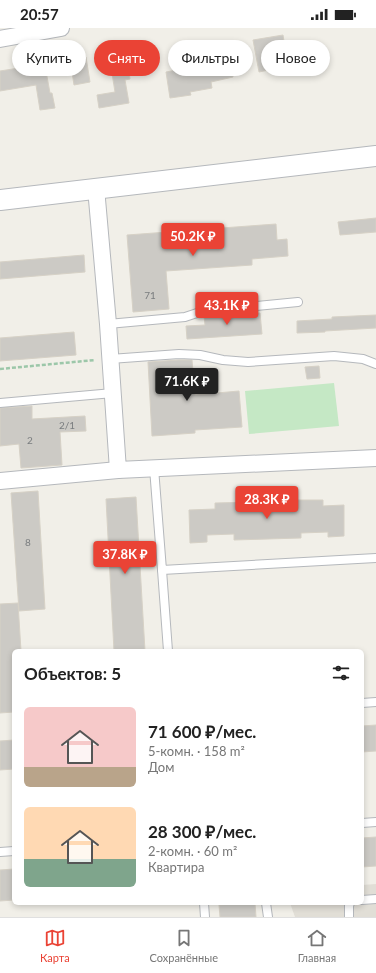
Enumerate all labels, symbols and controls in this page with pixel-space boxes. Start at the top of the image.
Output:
text: 20:57 [20,5,59,23]
chip: Купить [12,40,86,76]
chip: Снять [94,40,160,76]
chip: Фильтры [168,40,253,76]
chip: Новое [261,40,330,76]
pin: 50.2K ₽ [156,223,230,257]
text: 50.2K ₽ [170,228,216,244]
house number: 71 [144,289,156,301]
pin: 43.1K ₽ [190,292,264,326]
text: 43.1K ₽ [204,297,250,313]
pin: 71.6K ₽ [150,368,224,402]
text: 71.6K ₽ [164,373,210,389]
house number: 2/1 [59,419,75,431]
house number: 2 [27,434,33,446]
pin: 28.3K ₽ [230,486,304,520]
text: 28.3K ₽ [244,491,290,507]
house number: 8 [25,536,31,548]
pin: 37.8K ₽ [88,541,162,575]
text: 37.8K ₽ [102,546,148,562]
icon: filters [330,662,352,684]
text: Объектов: 5 [24,663,121,684]
text: 71 600 ₽/мес. [148,721,256,742]
icon: home [56,723,104,771]
text: 5-комн. · 158 m² [148,743,245,759]
text: Дом [148,759,174,775]
text: 28 300 ₽/мес. [148,821,256,842]
icon: home [56,823,104,871]
text: 2-комн. · 60 m² [148,843,237,859]
text: Квартира [148,859,204,875]
tab: Карта [40,927,70,964]
tab: Сохранённые [150,927,218,964]
tab: Главная [298,927,336,964]

